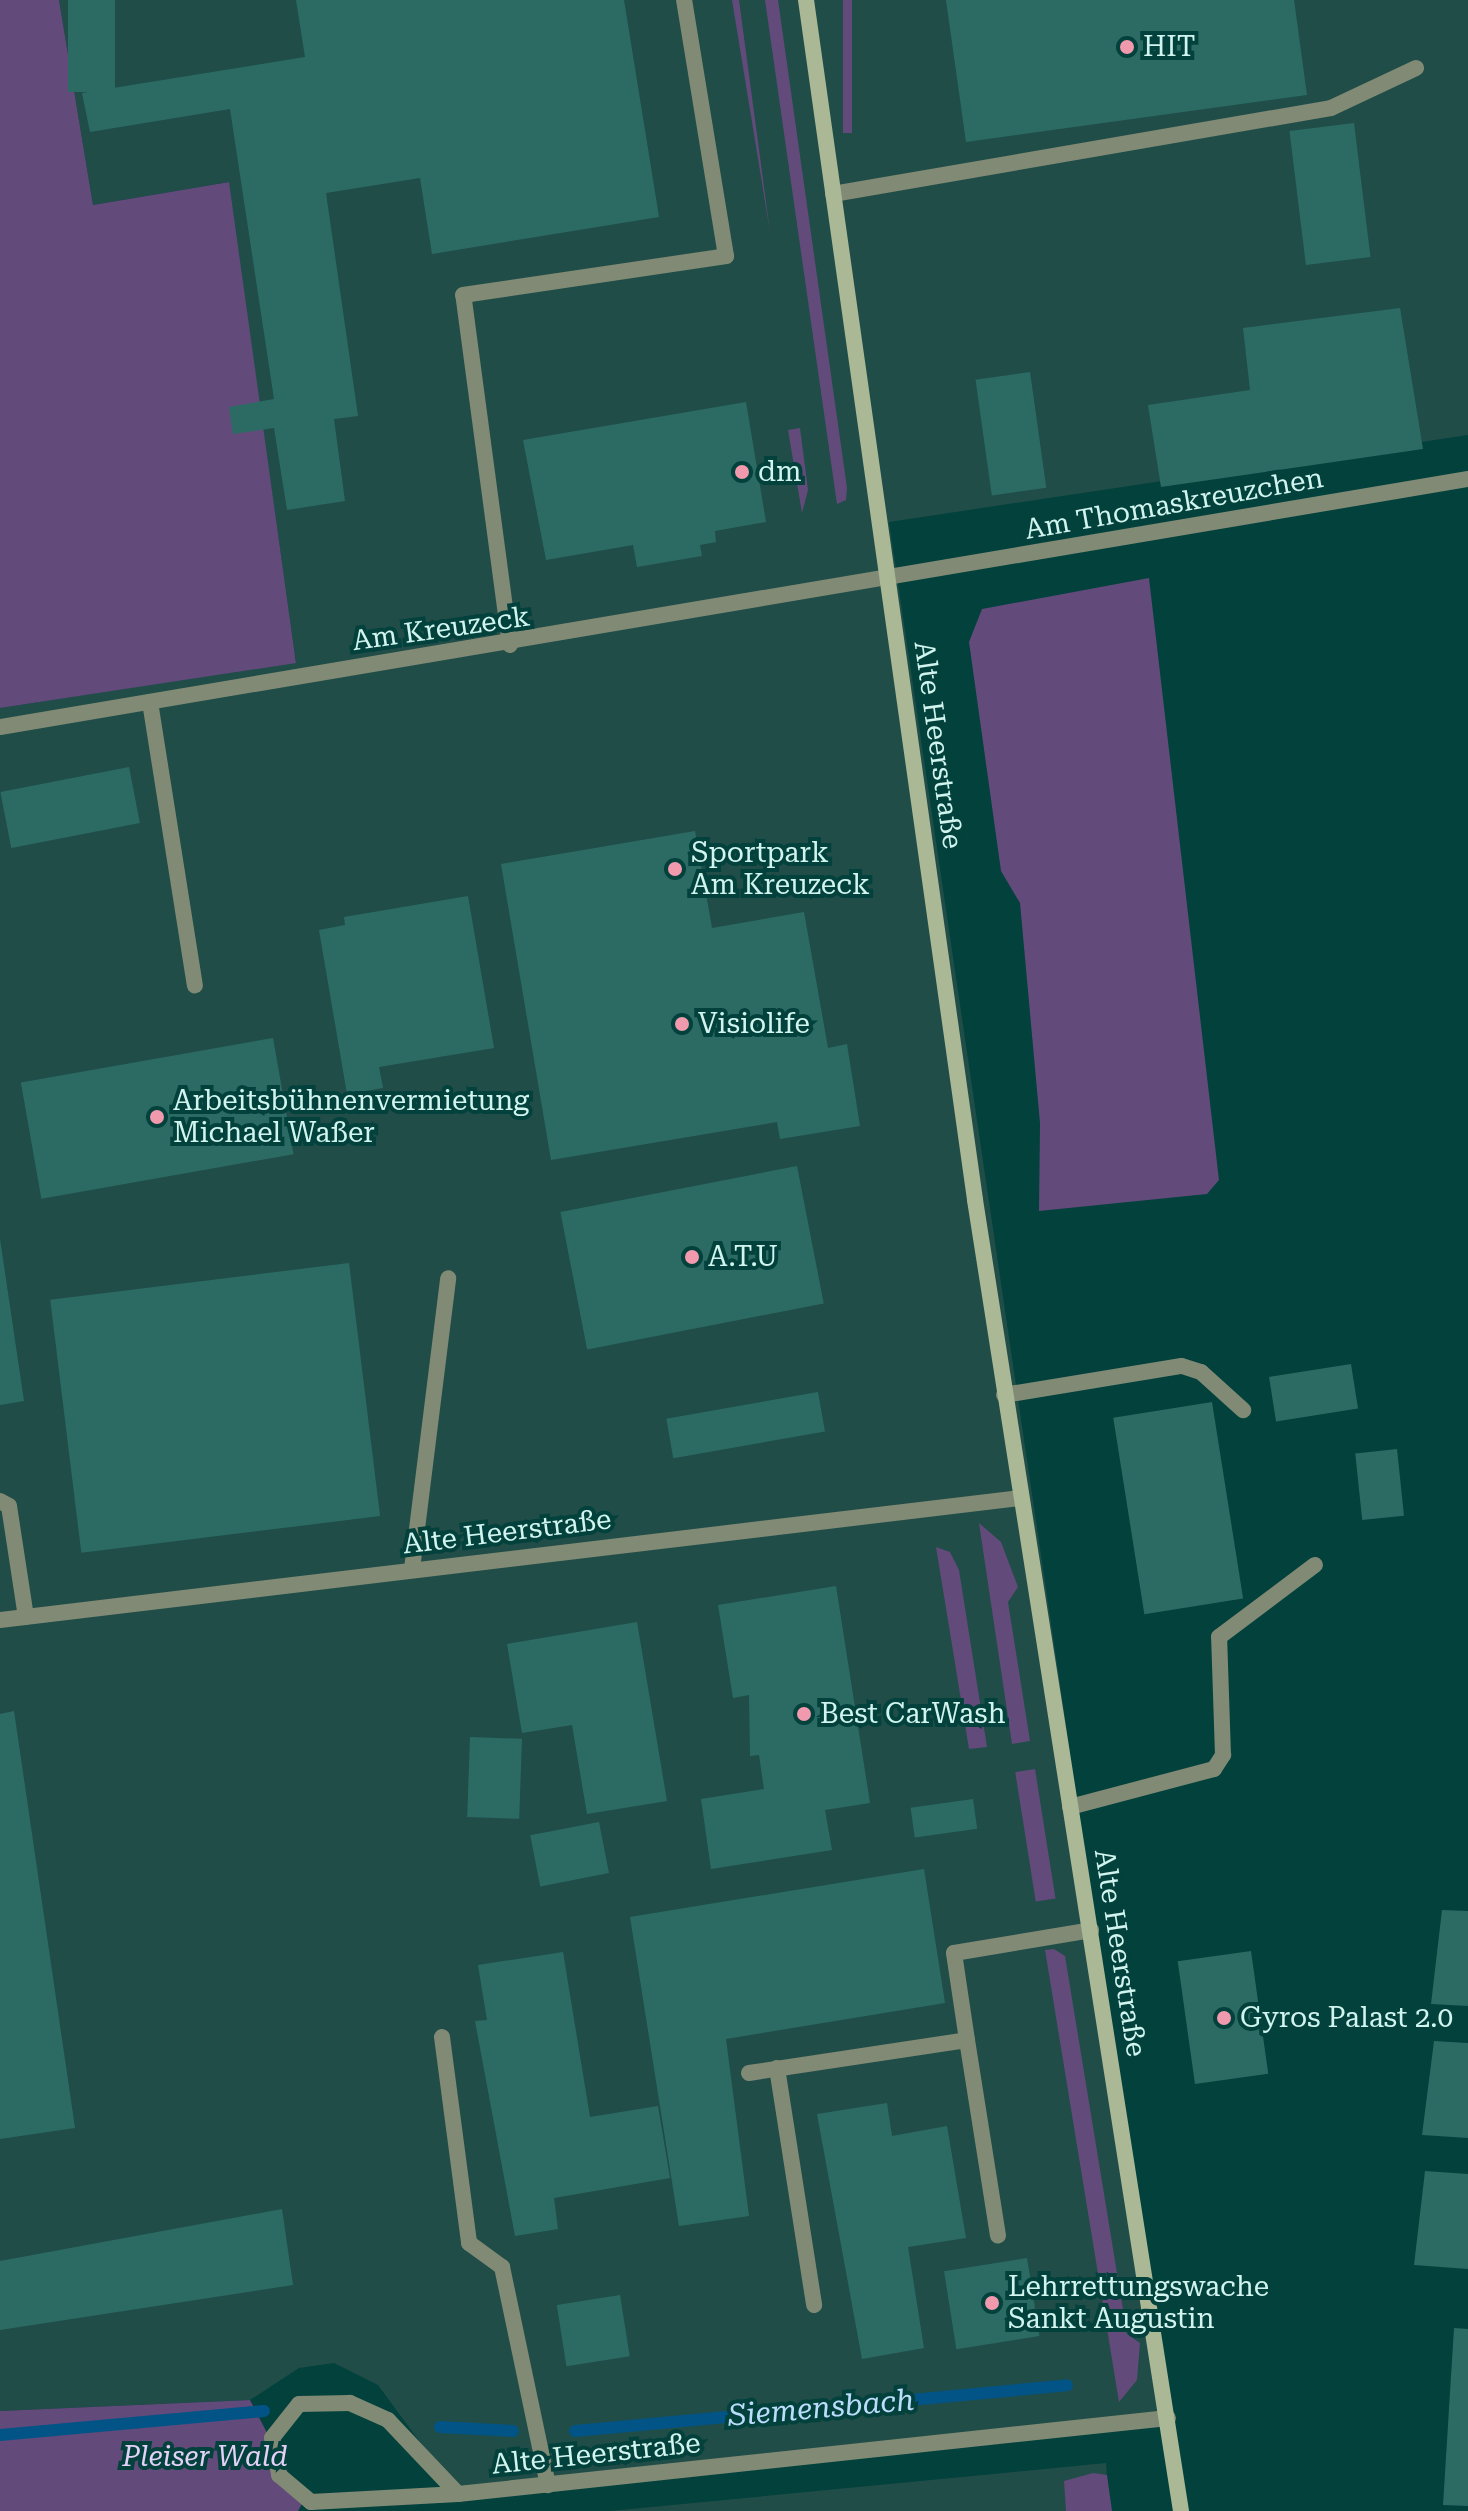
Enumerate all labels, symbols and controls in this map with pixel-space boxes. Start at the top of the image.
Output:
place label: HIT [1143,30,1196,64]
marker: HIT [1118,38,1136,56]
place label: dm [758,455,801,489]
street label: Am Thomaskreuzchen [1022,461,1326,547]
marker: dm [733,463,751,481]
street label: Am Kreuzeck [350,600,532,658]
street label: Alte Heerstraße [907,639,969,851]
place label: Sportpark Am Kreuzeck [691,836,870,902]
marker: Sportpark Am Kreuzeck [666,860,684,878]
place label: Visiolife [698,1007,810,1041]
marker: Visiolife [673,1015,691,1033]
place label: Arbeitsbühnenvermietung Michael Waßer [173,1084,529,1150]
marker: Arbeitsbühnenvermietung Michael Waßer [148,1108,166,1126]
place label: A.T.U [708,1240,778,1274]
marker: A.T.U [683,1248,701,1266]
street label: Alte Heerstraße [401,1503,613,1561]
place label: Best CarWash [820,1697,1006,1731]
marker: Best CarWash [795,1705,813,1723]
street label: Alte Heerstraße [1087,1847,1153,2059]
place label: Gyros Palast 2.0 [1240,2001,1453,2035]
marker: Gyros Palast 2.0 [1215,2009,1233,2027]
place label: Lehrrettungswache Sankt Augustin [1008,2270,1269,2336]
marker: Lehrrettungswache Sankt Augustin [983,2294,1001,2312]
water label: Siemensbach [726,2382,916,2434]
street label: Alte Heerstraße [490,2426,702,2482]
park label: Pleiser Wald [122,2440,288,2474]

